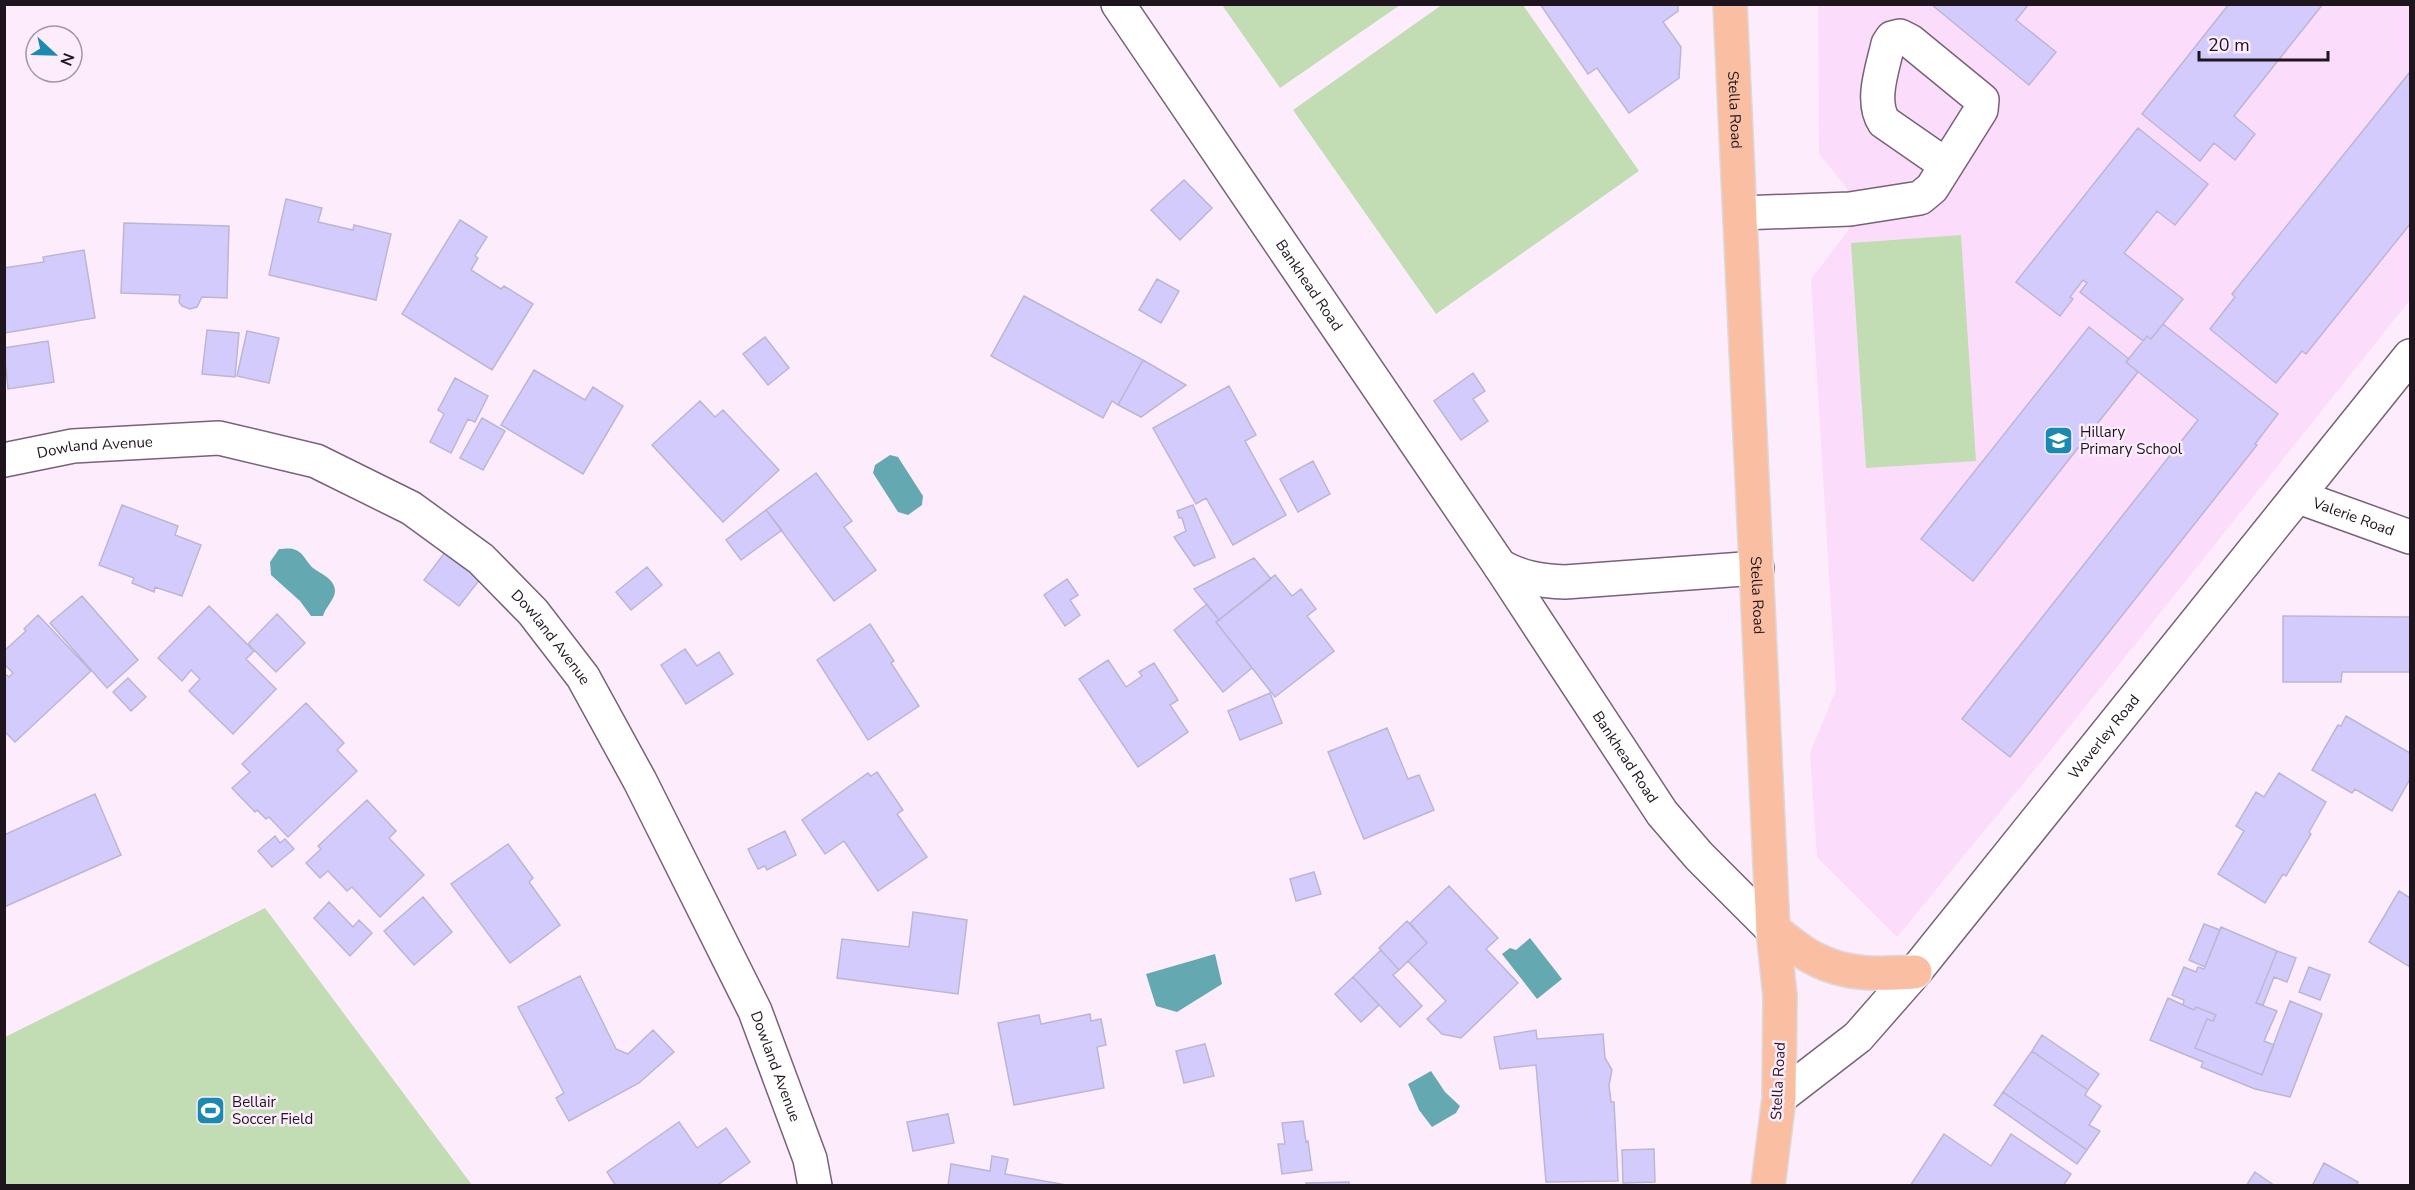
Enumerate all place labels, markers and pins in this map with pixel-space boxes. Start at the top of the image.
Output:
place label: Hillary Primary School [2080,422,2183,459]
school or university icon: Hillary Primary School [2043,425,2075,457]
place label: Bellair Soccer Field [232,1092,313,1129]
sports icon: Bellair Soccer Field [195,1095,227,1127]

